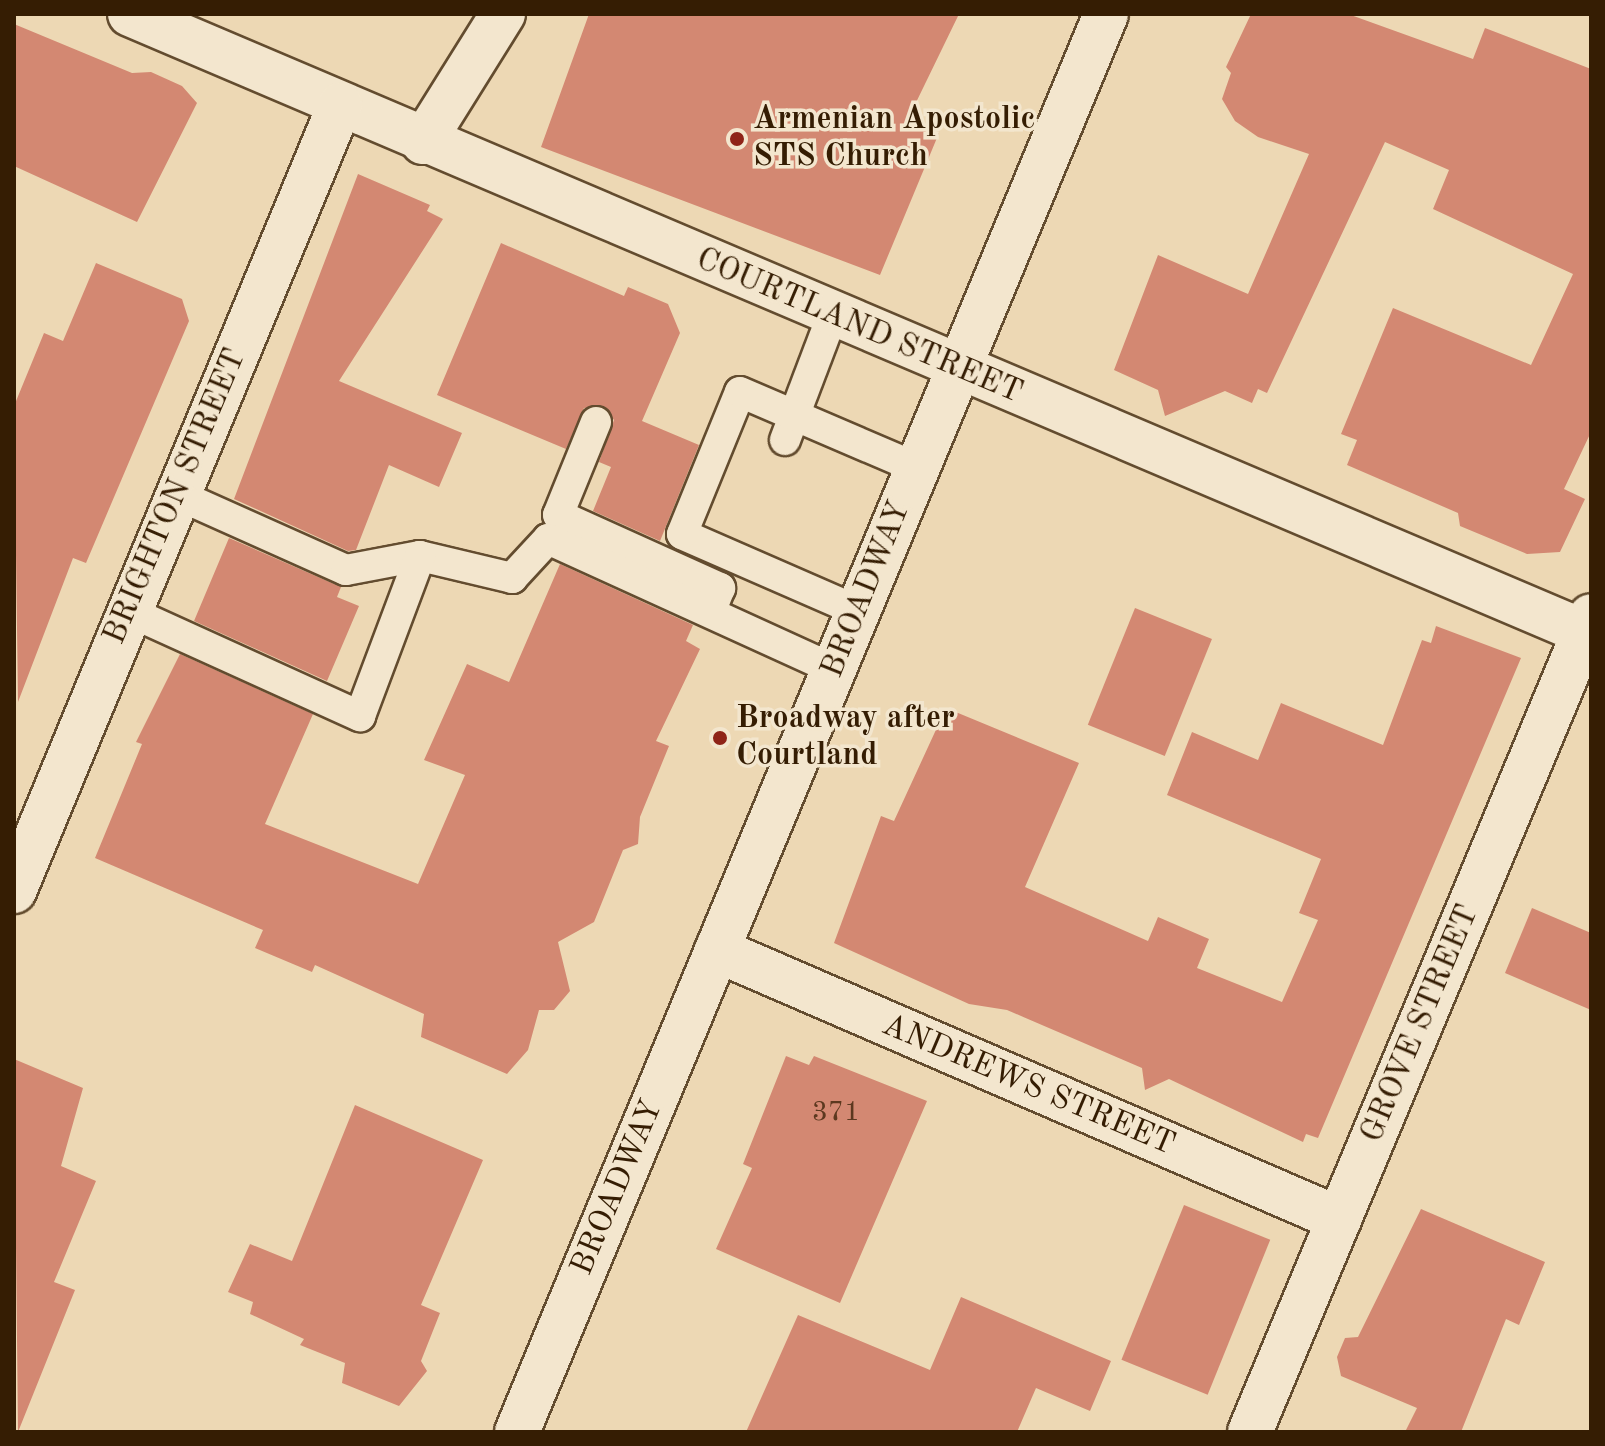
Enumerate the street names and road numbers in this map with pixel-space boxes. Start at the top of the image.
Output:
street label: COURTLAND STREET [690,241,1028,413]
street label: BRIGHTON STREET [96,343,256,651]
street label: BROADWAY [814,496,920,684]
street label: GROVE STREET [1354,900,1488,1148]
street label: ANDREWS STREET [876,1007,1180,1165]
street label: BROADWAY [564,1094,672,1282]

